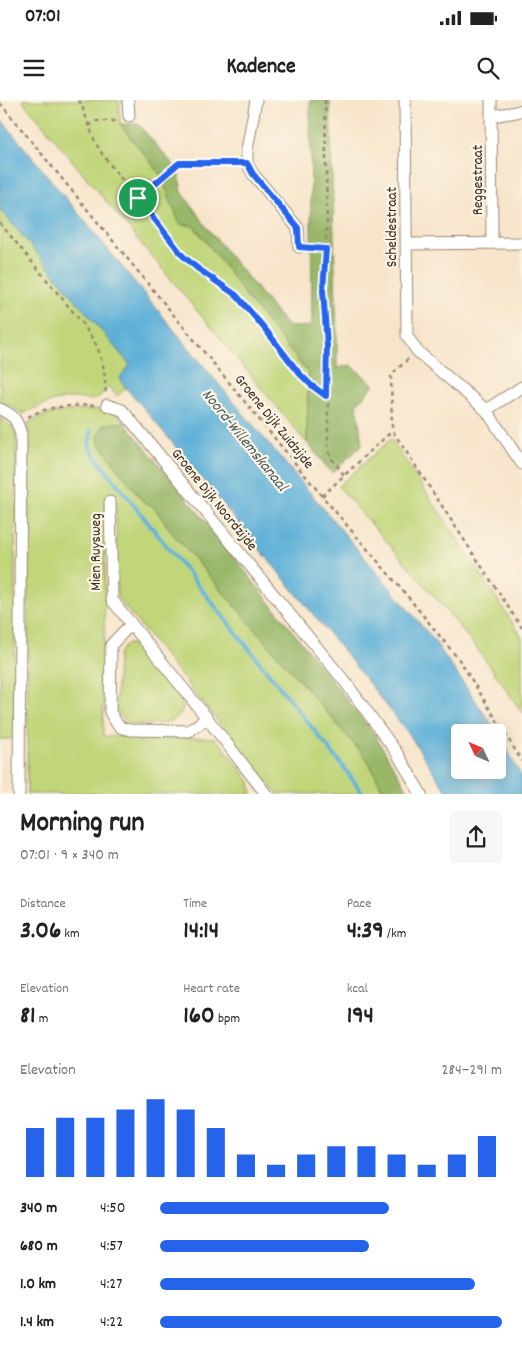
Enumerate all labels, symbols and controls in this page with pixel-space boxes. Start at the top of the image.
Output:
text: 07:01 [25,4,60,31]
text: Kadence [226,52,296,83]
icon: menu [20,54,48,82]
icon: search [474,54,502,82]
street label: Reggestraat [468,144,490,215]
pin [117,177,159,219]
icon: arrive [124,184,152,212]
street label: Scheldestraat [382,186,404,267]
street label: Groene Dijk Zuidzijde [228,370,319,475]
water label: Noord-Willemskanaal [196,384,293,498]
street label: Groene Dijk Noordzijde [165,444,262,557]
street label: Mien Ruysweg [86,513,108,591]
north arrow [451,724,506,779]
map controls [451,724,506,779]
text: Morning run [20,805,144,845]
button: share [450,811,502,863]
text: 07:01 · 9 × 340 m [20,844,119,867]
text: Distance [20,894,66,914]
text: Time [183,894,207,914]
text: Pace [347,894,371,914]
text: 3.06 [20,914,61,950]
text: 14:14 [183,914,219,950]
text: 4:39 [347,914,384,950]
text: km [61,924,80,944]
text: /km [384,924,406,944]
text: Elevation [20,979,69,999]
text: Heart rate [183,979,240,999]
text: kcal [347,979,368,999]
text: 81 [20,999,36,1035]
text: 160 [183,999,215,1035]
text: 194 [347,999,374,1035]
text: m [36,1009,48,1029]
text: bpm [215,1009,240,1029]
text: Elevation [20,1059,76,1082]
text: 284–291 m [442,1059,502,1082]
text: 340 m [20,1197,57,1220]
text: 4:50 [100,1197,125,1220]
text: 680 m [20,1235,58,1258]
text: 4:57 [100,1235,123,1258]
text: 1.0 km [20,1273,56,1296]
text: 4:27 [100,1273,122,1296]
text: 1.4 km [20,1311,54,1334]
text: 4:22 [100,1311,123,1334]

